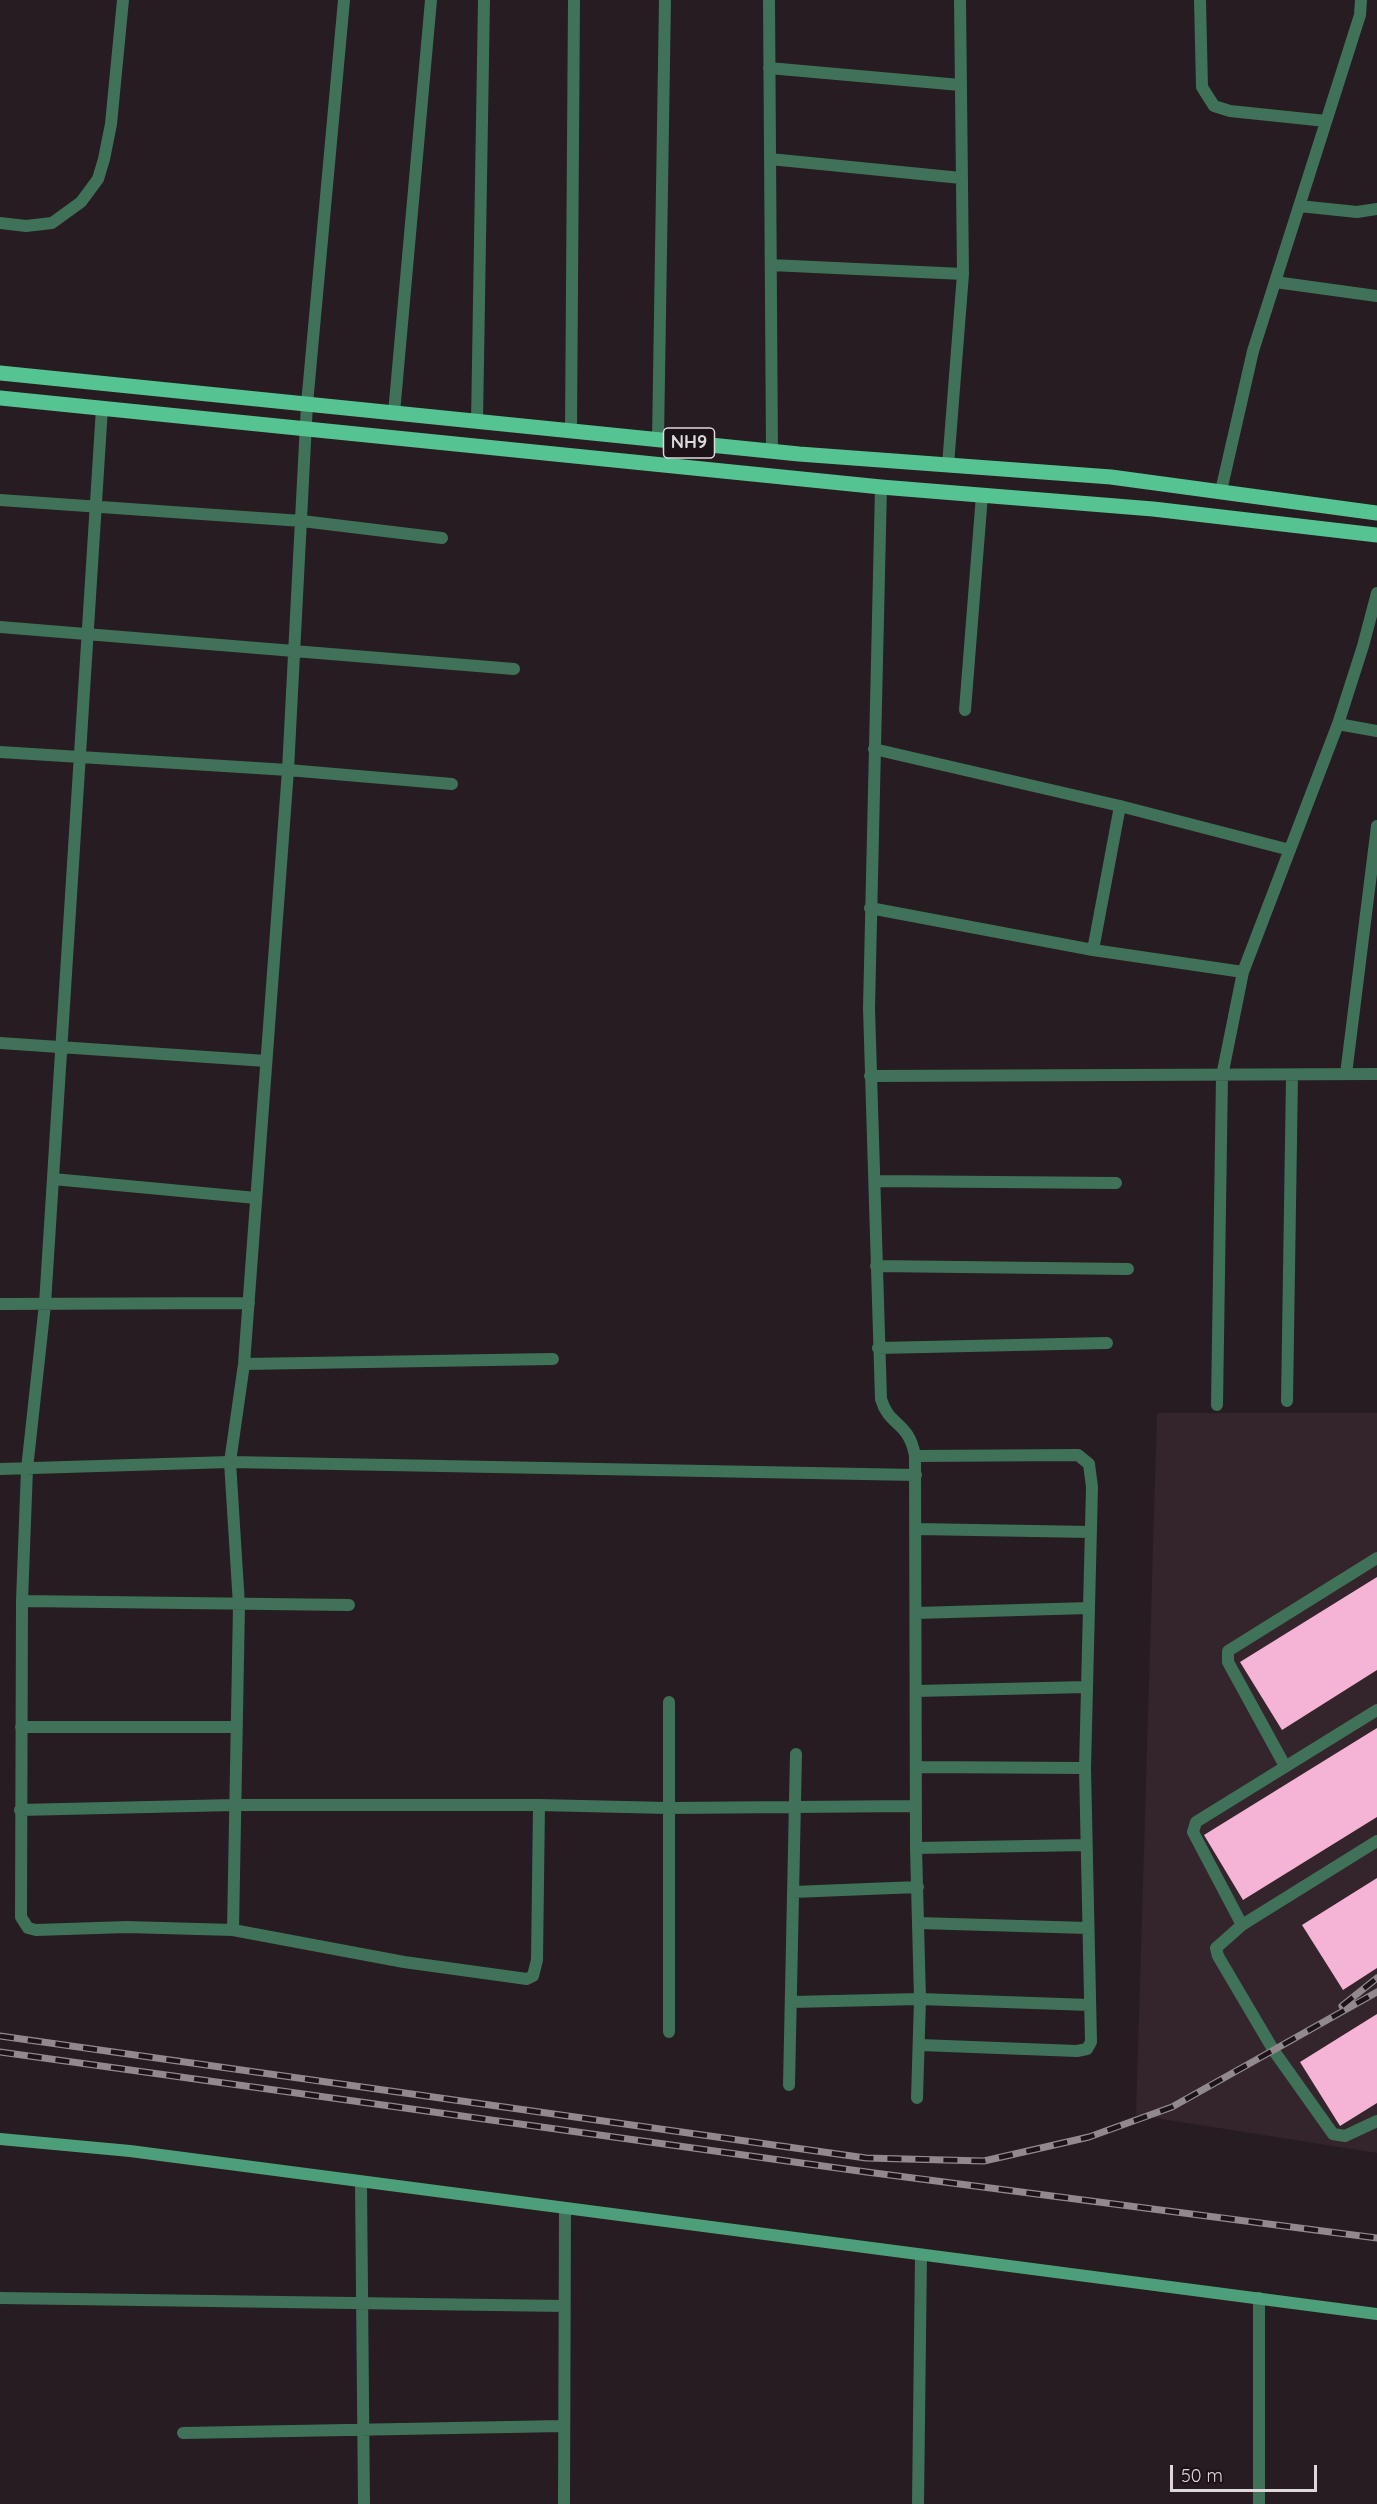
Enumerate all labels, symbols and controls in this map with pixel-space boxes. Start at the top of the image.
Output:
road number: NH9 [664,428,714,458]
scale bar [1173,2453,1320,2491]
text: 50 m [1181,2464,1223,2487]

